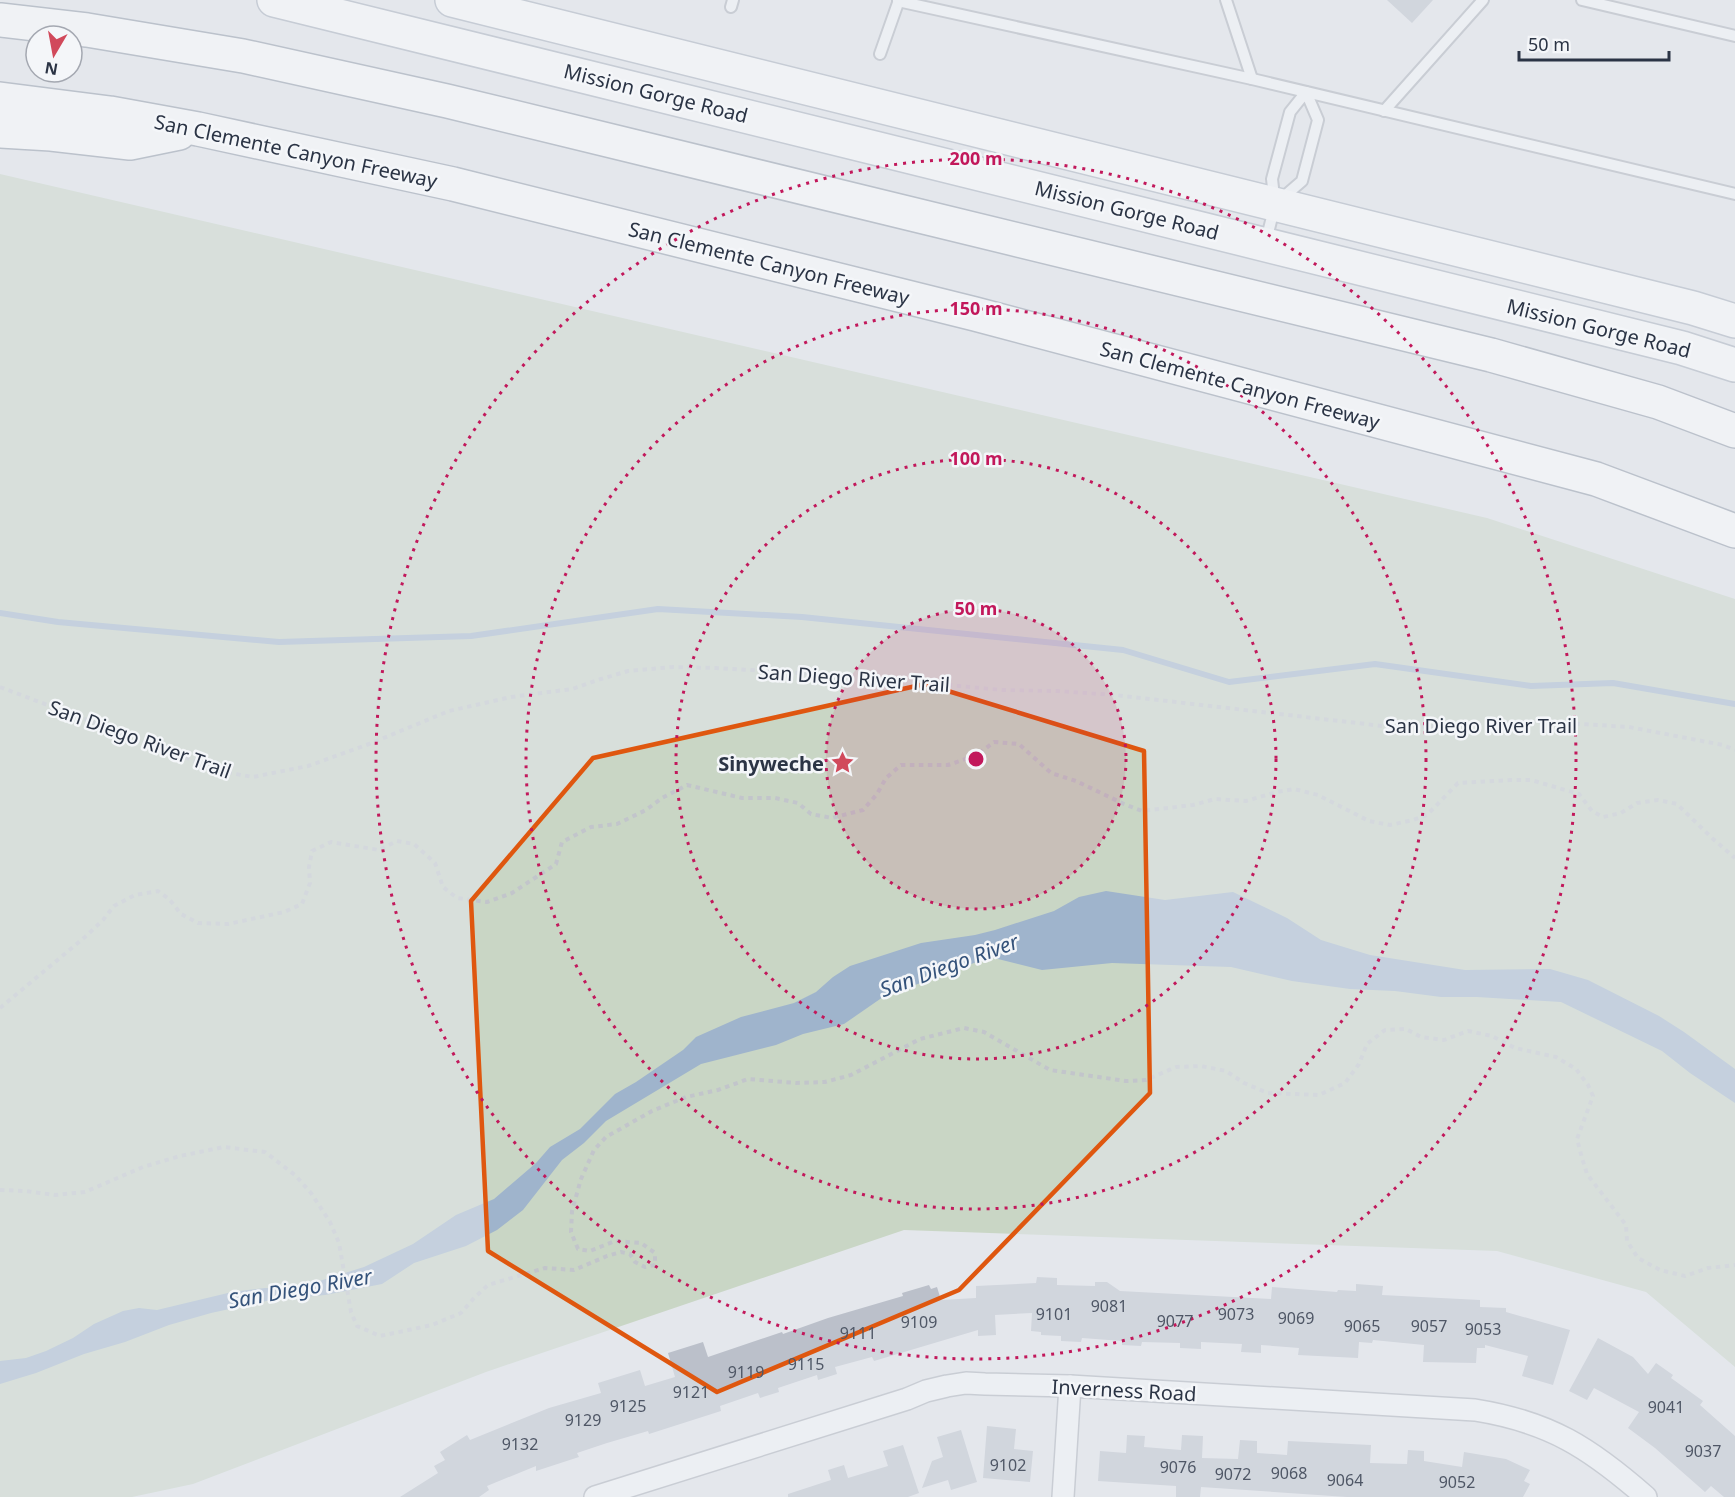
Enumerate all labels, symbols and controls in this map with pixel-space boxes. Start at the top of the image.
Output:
north arrow [24,24,84,84]
scale bar [1519,24,1669,62]
text: 50 m [1528,32,1570,56]
text: N [43,57,60,81]
street label: Mission Gorge Road [561,57,751,129]
street label: San Clemente Canyon Freeway [152,108,441,194]
text: 200 m [949,146,1003,170]
street label: Mission Gorge Road [1032,174,1222,246]
street label: San Clemente Canyon Freeway [626,215,913,311]
street label: Mission Gorge Road [1504,292,1694,364]
text: 150 m [949,296,1003,320]
street label: San Clemente Canyon Freeway [1097,335,1384,436]
text: 100 m [949,446,1003,470]
text: 50 m [955,596,997,620]
street label: San Diego River Trail [757,658,951,698]
street label: San Diego River Trail [45,693,235,785]
street label: San Diego River Trail [1385,712,1577,739]
centre of rings [966,749,986,769]
place label: Sinyweche [718,750,824,777]
place icon: Sinyweche [829,750,855,776]
water label: San Diego River [876,926,1024,1003]
water label: San Diego River [226,1261,376,1314]
house number: 9081 [1091,1295,1127,1317]
house number: 9101 [1036,1303,1072,1325]
house number: 9073 [1218,1303,1254,1325]
house number: 9069 [1278,1307,1314,1329]
house number: 9077 [1157,1310,1193,1332]
house number: 9109 [901,1311,937,1333]
house number: 9065 [1344,1315,1380,1337]
house number: 9057 [1411,1315,1447,1337]
house number: 9053 [1465,1318,1501,1340]
house number: 9111 [840,1322,876,1344]
house number: 9115 [788,1353,824,1375]
house number: 9119 [728,1361,764,1383]
street label: Inverness Road [1051,1373,1197,1407]
house number: 9121 [673,1381,709,1403]
house number: 9125 [610,1395,646,1417]
house number: 9041 [1648,1396,1684,1418]
house number: 9129 [565,1409,601,1431]
house number: 9132 [502,1433,538,1455]
house number: 9037 [1685,1440,1721,1462]
house number: 9102 [990,1454,1026,1476]
house number: 9076 [1160,1456,1196,1478]
house number: 9068 [1271,1462,1307,1484]
house number: 9072 [1215,1463,1251,1485]
house number: 9064 [1327,1469,1363,1491]
house number: 9052 [1439,1471,1475,1493]

